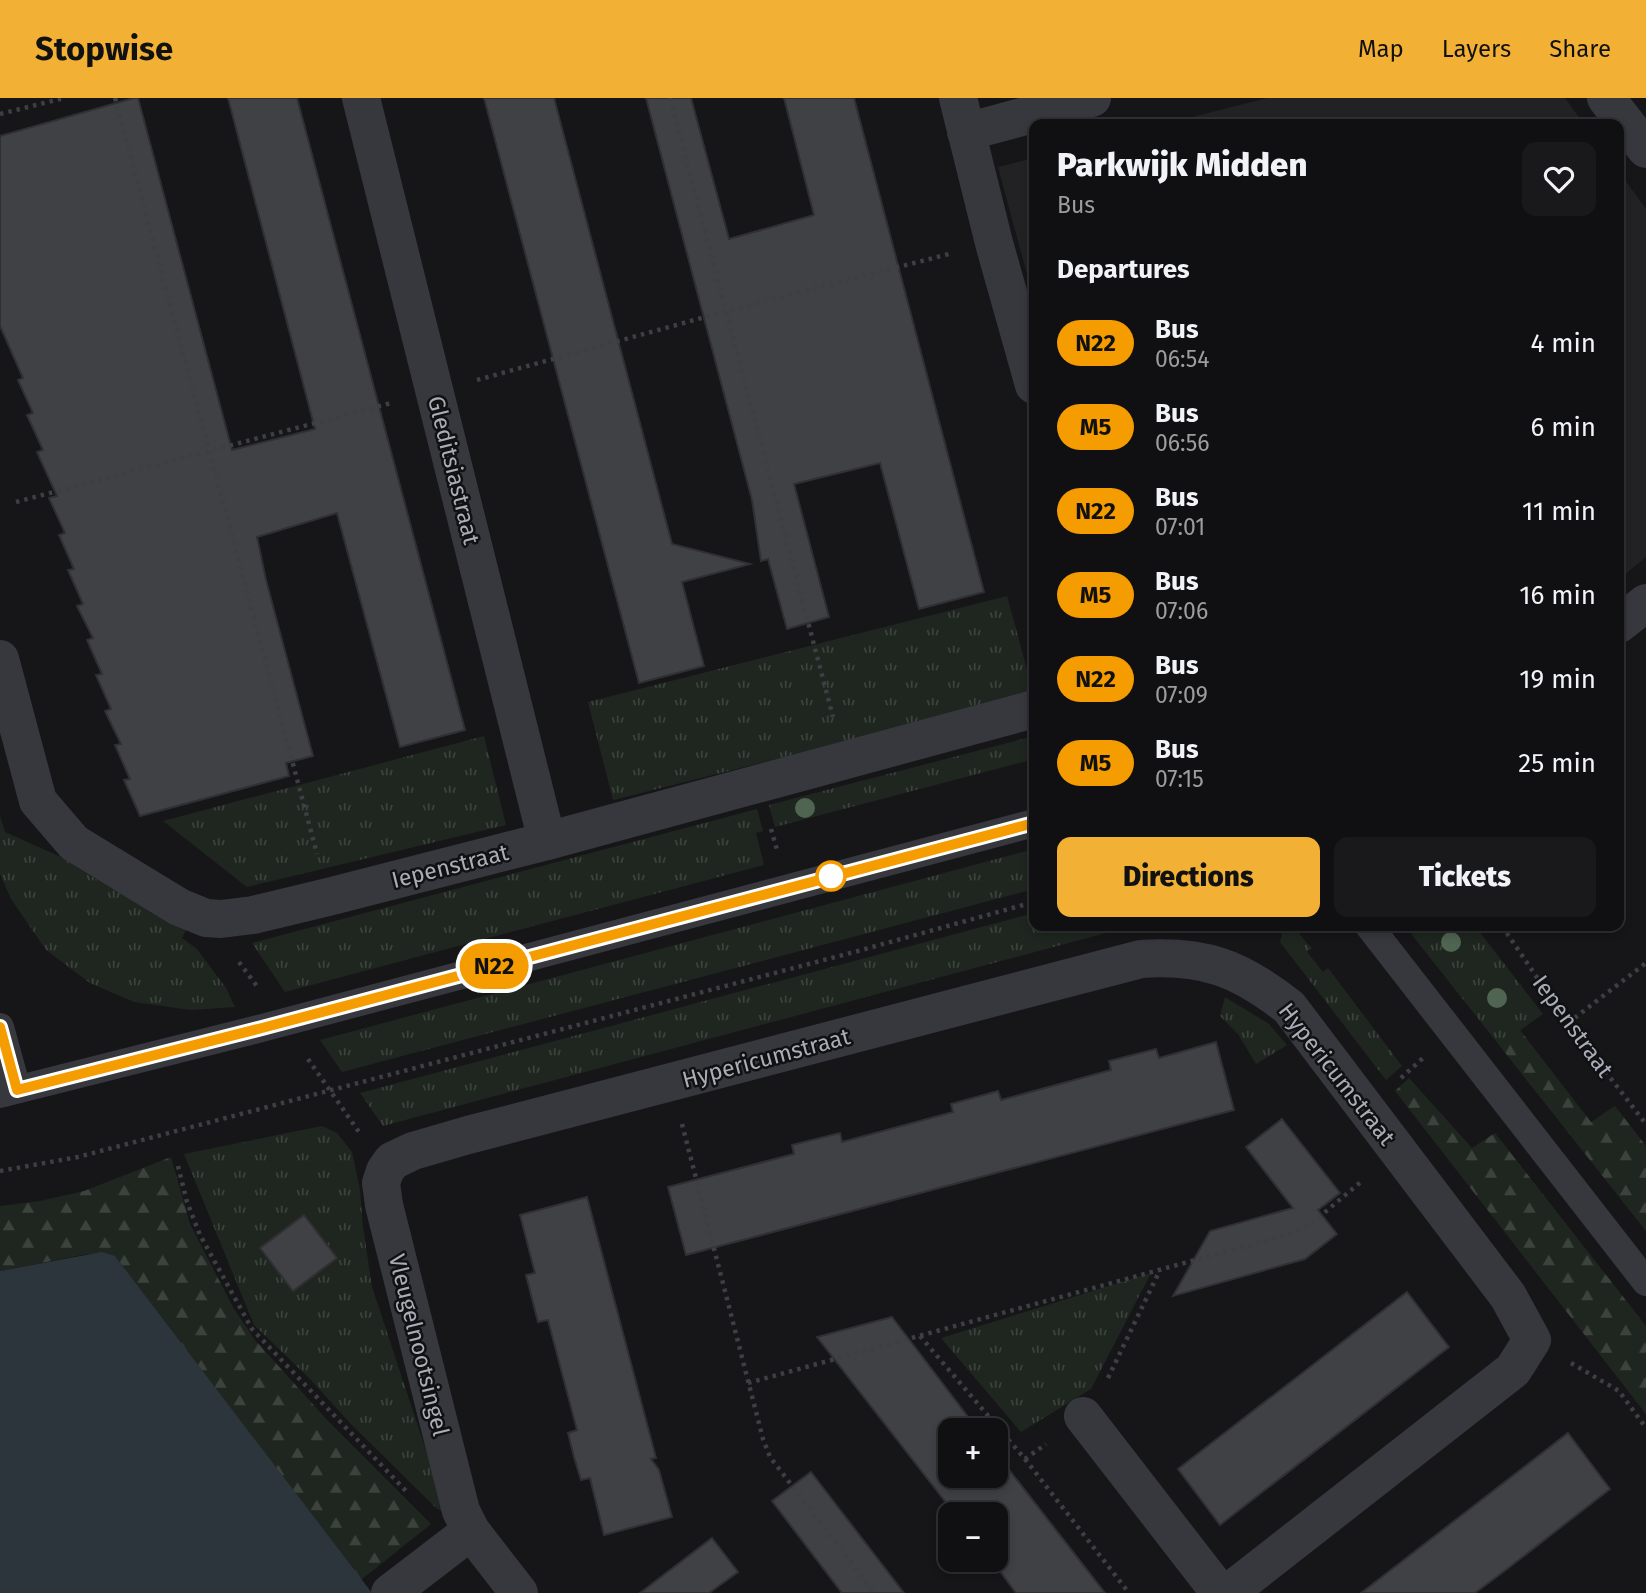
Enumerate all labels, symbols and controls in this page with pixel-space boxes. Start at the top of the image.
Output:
text: Stopwise [35,29,173,69]
text: Map [1358,35,1404,63]
text: Layers [1442,35,1511,63]
text: Share [1549,35,1611,63]
button: heart [1522,142,1596,216]
text: Parkwijk Midden [1057,145,1307,185]
text: Bus [1057,191,1095,219]
text: Departures [1057,254,1190,285]
text: Bus [1155,314,1198,345]
text: 4 min [1530,328,1596,359]
text: N22 [1075,329,1116,357]
text: 06:54 [1155,345,1209,373]
street label: Gleditsiastraat [422,393,486,548]
text: Bus [1155,398,1198,429]
text: 6 min [1530,412,1596,443]
text: M5 [1080,413,1111,441]
text: 06:56 [1155,429,1210,457]
text: Bus [1155,482,1198,513]
text: 11 min [1522,496,1596,527]
text: N22 [1075,497,1116,525]
text: 07:01 [1155,513,1205,541]
text: Bus [1155,566,1198,597]
text: 16 min [1519,580,1596,611]
text: M5 [1080,581,1111,609]
text: 07:06 [1155,597,1208,625]
text: Bus [1155,650,1198,681]
text: 19 min [1519,664,1596,695]
text: N22 [1075,665,1116,693]
text: 07:09 [1155,681,1208,709]
text: Bus [1155,734,1198,765]
text: 25 min [1518,748,1596,779]
text: M5 [1080,749,1111,777]
text: 07:15 [1155,765,1204,793]
button: Directions [1057,837,1320,917]
button: Tickets [1334,837,1596,917]
street label: Iepenstraat [389,838,512,894]
unlabelled marker [816,861,846,891]
line badge: N22 [454,943,534,989]
text: N22 [474,952,514,980]
street label: Iepenstraat [1527,970,1620,1083]
street label: Hypericumstraat [1273,997,1402,1151]
street label: Hypericumstraat [679,1022,854,1094]
street label: Vleugelnootsingel [383,1251,455,1439]
map controls [938,1418,1008,1572]
button: + [938,1418,1008,1488]
button: − [938,1502,1008,1572]

